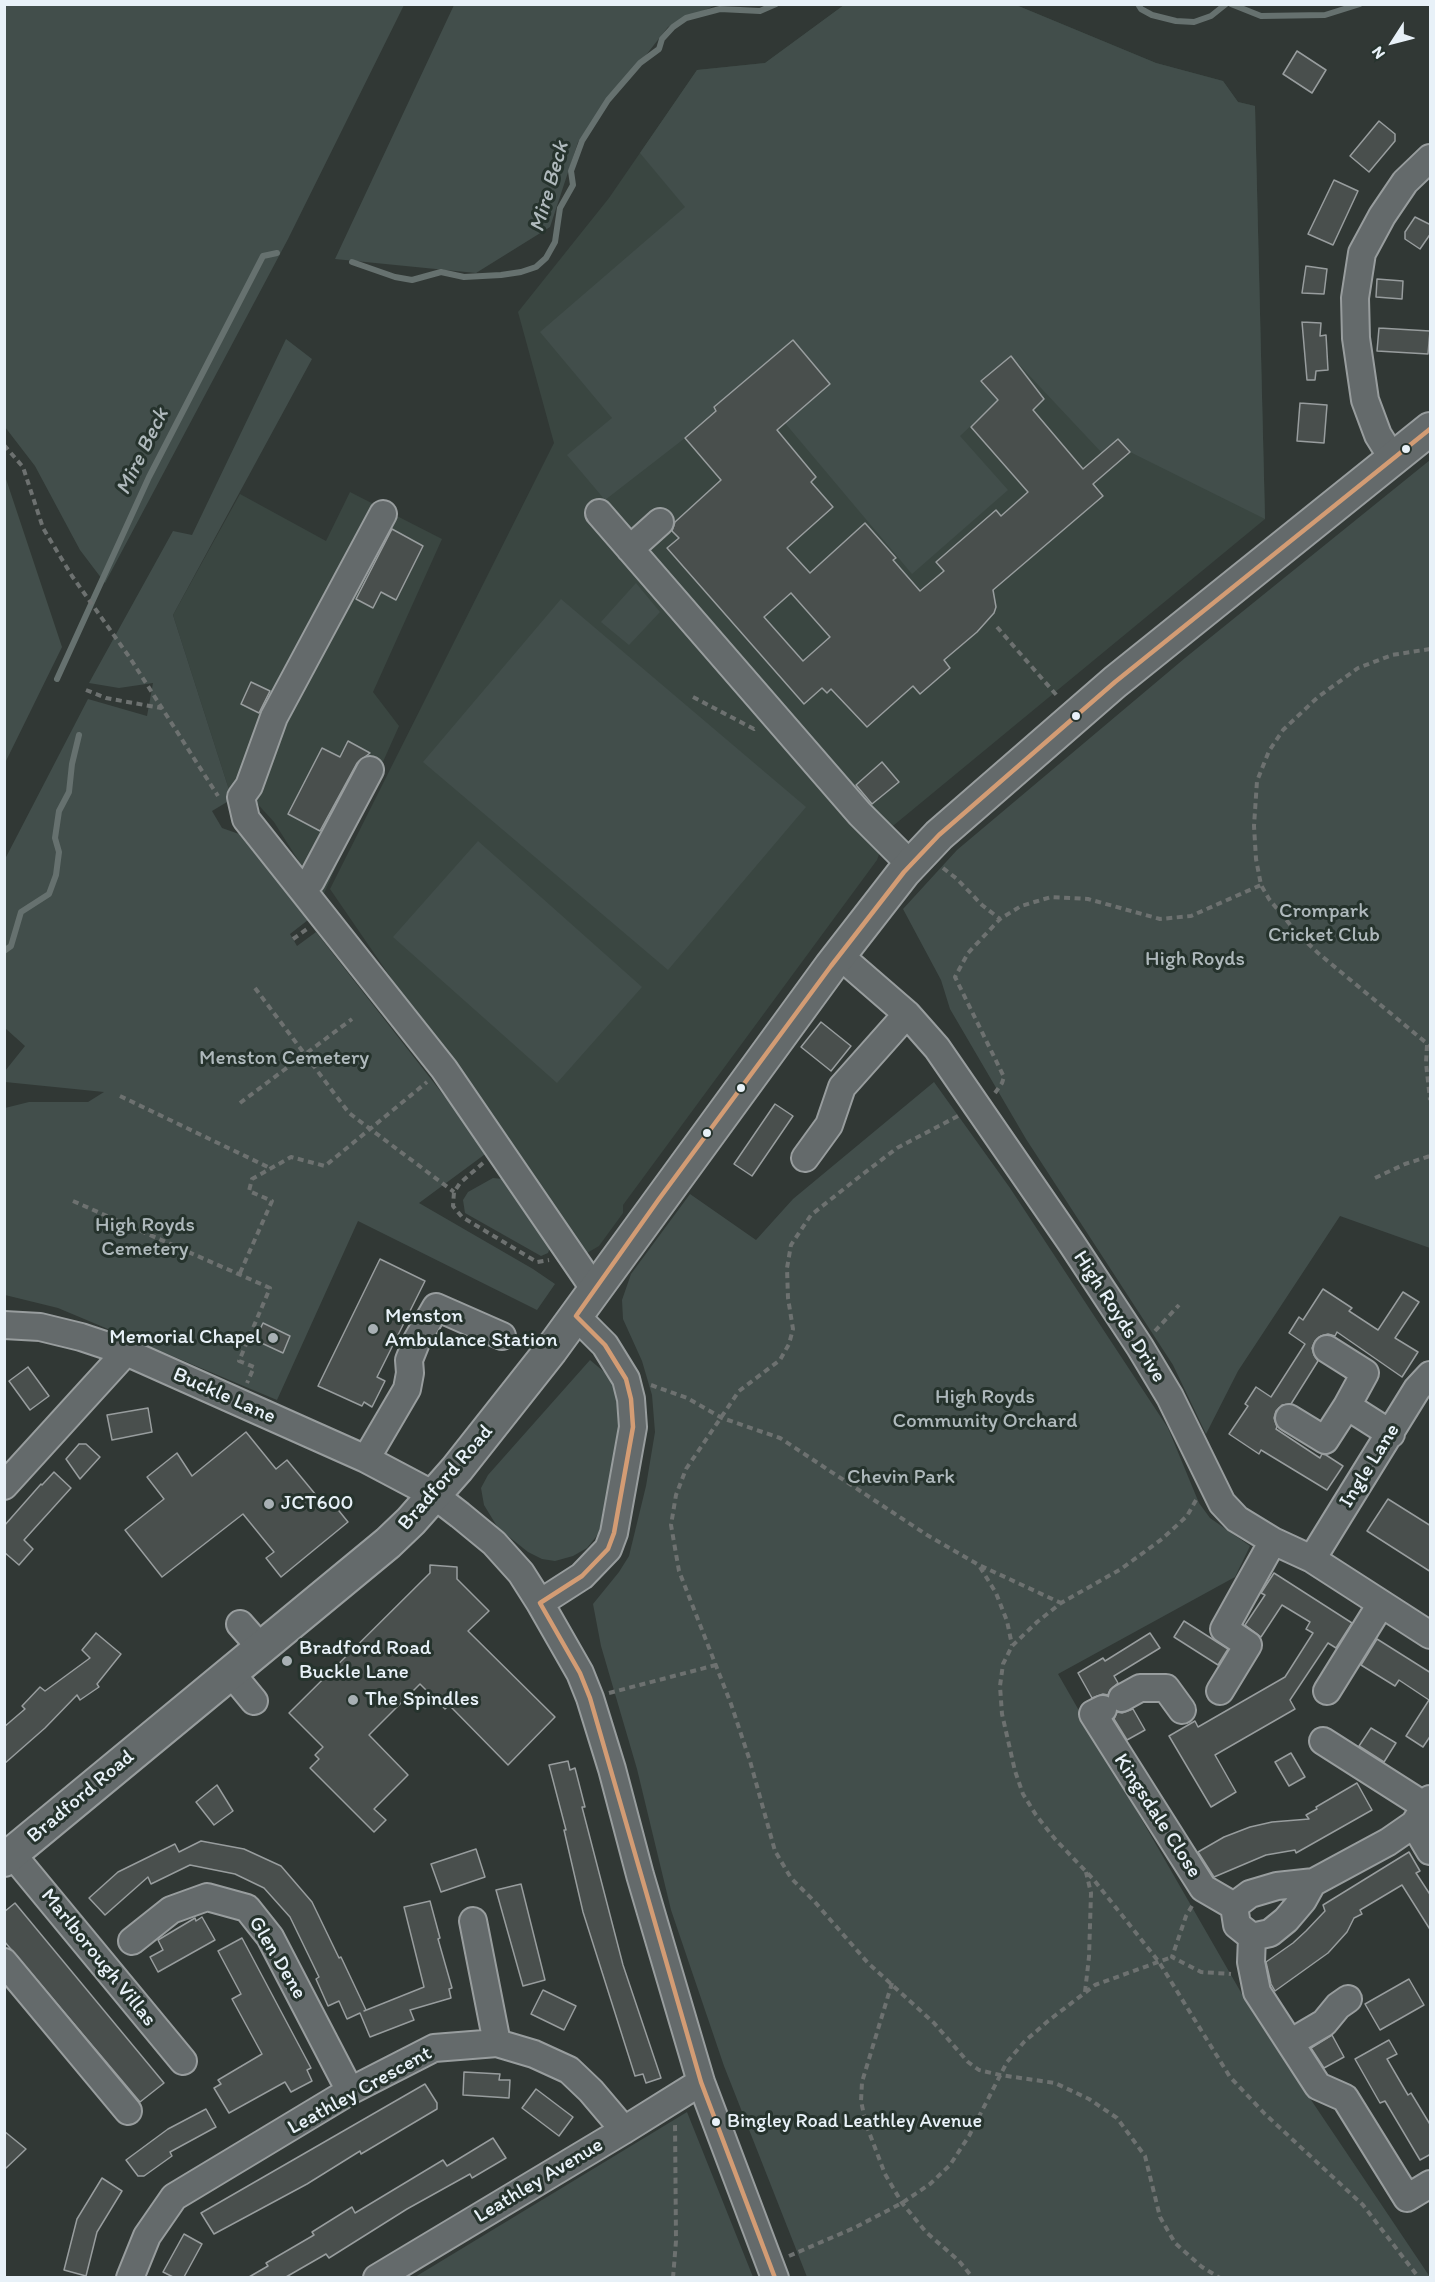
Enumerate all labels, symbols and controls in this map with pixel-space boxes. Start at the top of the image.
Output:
north arrow [1363,12,1423,72]
text: N [1367,43,1389,63]
water label: Mire Beck [524,139,576,235]
water label: Mire Beck [111,404,175,500]
unlabelled marker [1400,443,1412,455]
unlabelled marker [1070,710,1082,722]
park label: Crompark Cricket Club [1268,899,1380,949]
park label: High Royds [1145,947,1245,973]
park label: Menston Cemetery [199,1046,369,1072]
unlabelled marker [735,1082,747,1094]
unlabelled marker [701,1127,713,1139]
park label: High Royds Cemetery [95,1213,195,1263]
street label: High Royds Drive [1067,1246,1171,1388]
place label: Menston Ambulance Station [385,1304,558,1354]
marker: Menston Ambulance Station [366,1322,380,1336]
place label: Memorial Chapel [109,1325,261,1351]
marker: Memorial Chapel [266,1331,280,1345]
street label: Buckle Lane [169,1362,279,1430]
park label: High Royds Community Orchard [893,1385,1077,1435]
street label: Ingle Lane [1334,1419,1406,1513]
street label: Bradford Road [393,1420,499,1536]
park label: Chevin Park [847,1465,955,1491]
place label: JCT600 [281,1491,354,1517]
marker: JCT600 [262,1497,276,1511]
place label: Bradford Road Buckle Lane [299,1636,431,1686]
marker: Bradford Road Buckle Lane [280,1654,294,1668]
place label: The Spindles [365,1687,479,1713]
marker: The Spindles [346,1693,360,1707]
street label: Bradford Road [22,1745,140,1849]
street label: Kingsdale Close [1107,1749,1207,1883]
street label: Marlborough Villas [35,1884,161,2032]
street label: Glen Dene [242,1912,312,2004]
street label: Leathley Crescent [284,2041,436,2141]
place label: Bingley Road Leathley Avenue [727,2110,982,2134]
marker: Bingley Road Leathley Avenue [710,2116,722,2128]
street label: Leathley Avenue [470,2133,608,2229]

